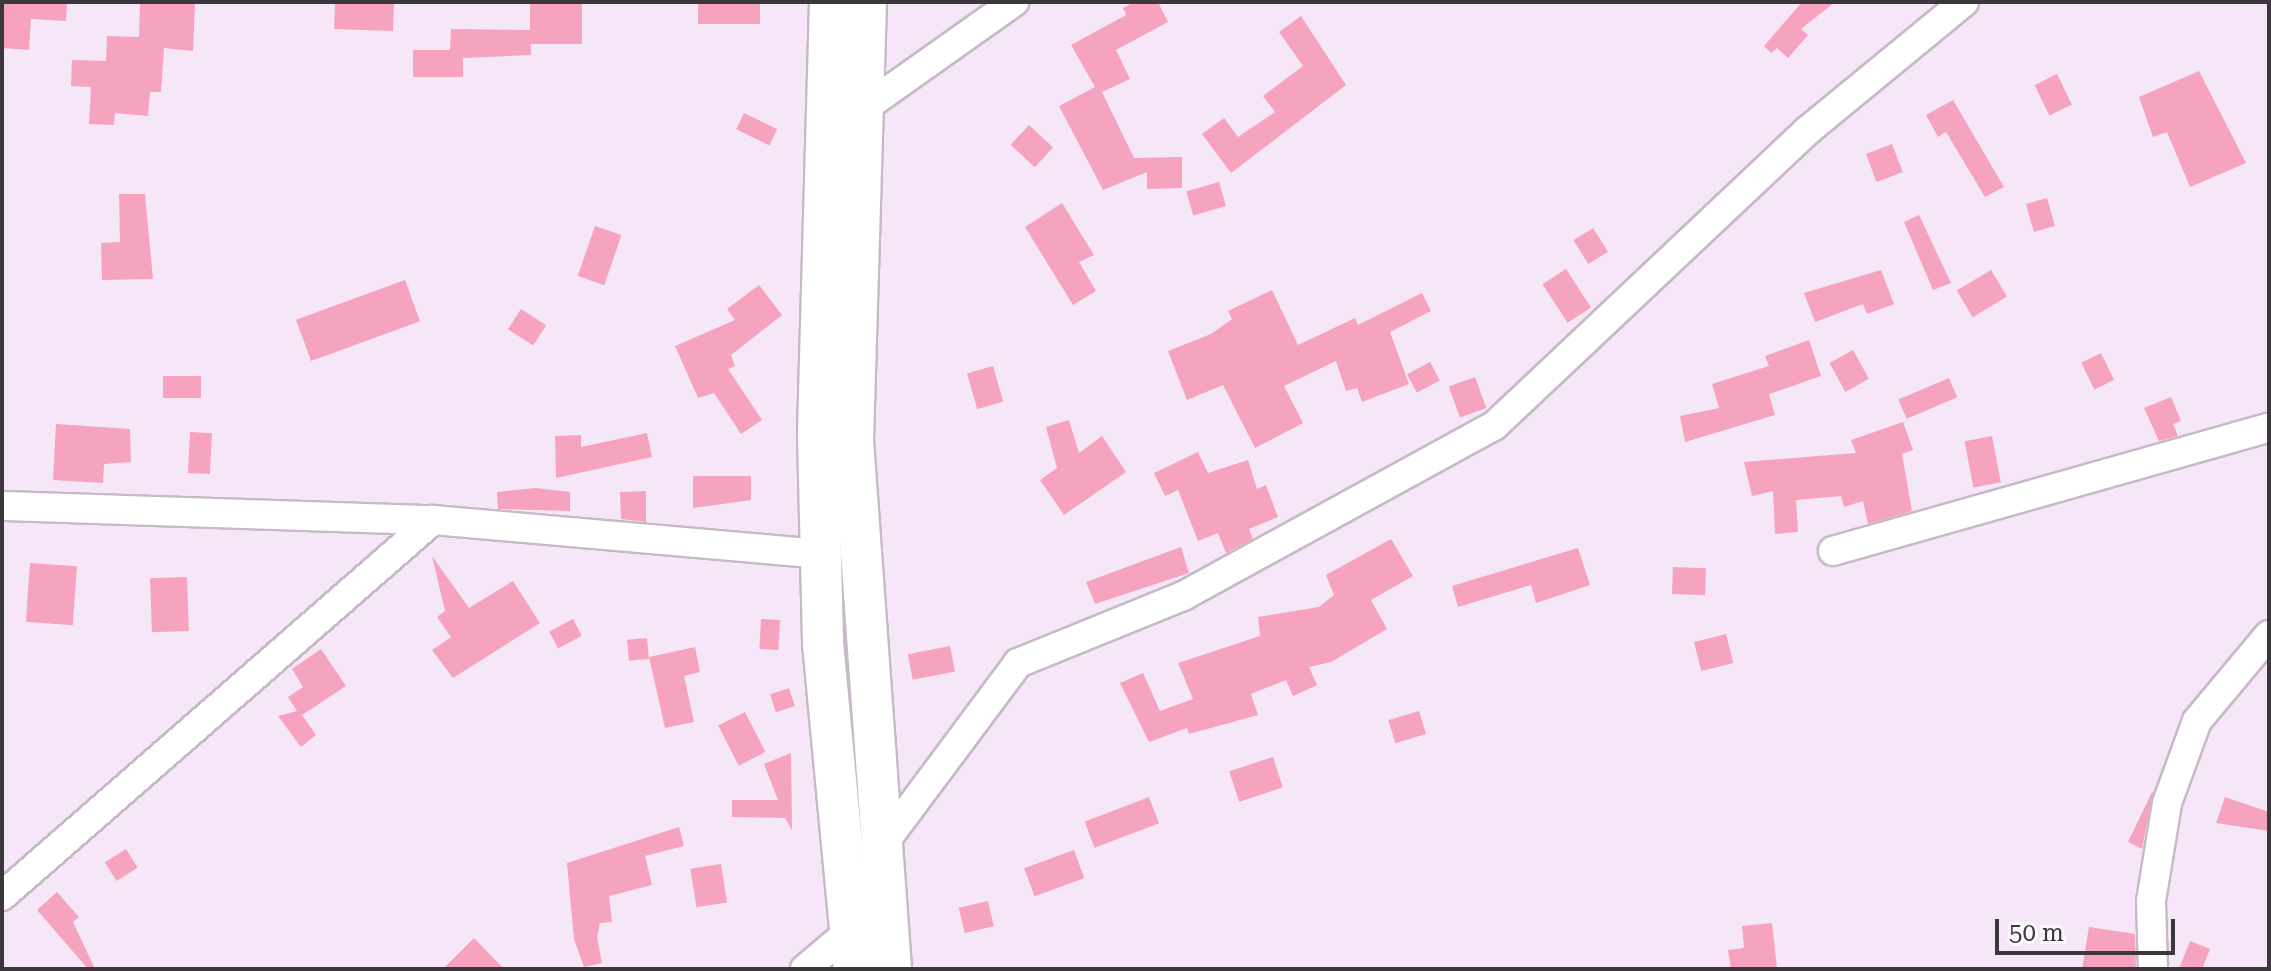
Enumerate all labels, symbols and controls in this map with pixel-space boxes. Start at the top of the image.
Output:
scale bar [1999,903,2179,953]
text: 50 m [2009,919,2064,947]

